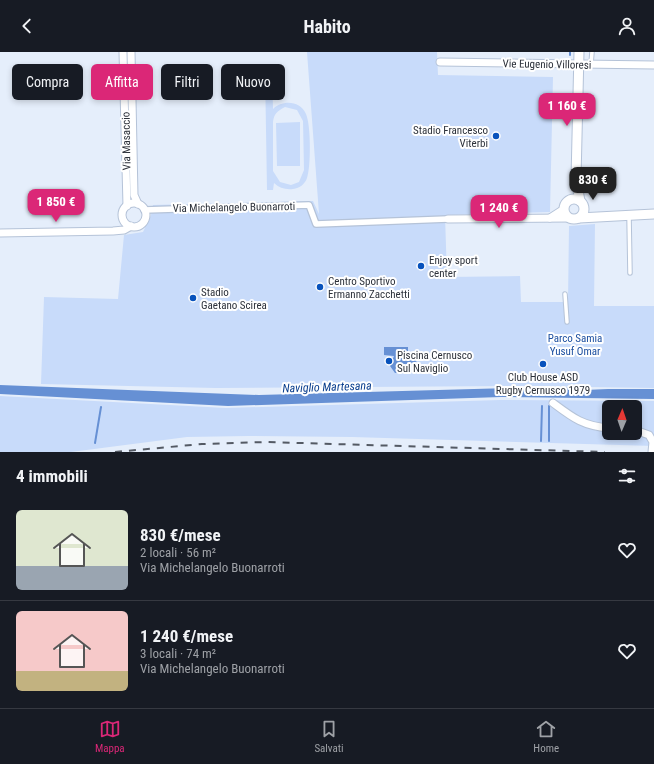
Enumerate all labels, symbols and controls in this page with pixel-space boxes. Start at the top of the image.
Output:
icon: back [16,15,38,37]
icon: person [616,15,638,37]
text: Habito [303,16,351,37]
street label: Vie Eugenio Villoresi [503,57,591,72]
chip: Compra [12,64,83,100]
chip: Affitta [91,64,153,100]
chip: Filtri [161,64,213,100]
chip: Nuovo [221,64,285,100]
pin: 1 160 € [530,93,604,127]
text: 1 160 € [548,98,586,113]
street label: Via Masaccio [119,111,134,170]
place label: Stadio Francesco Viterbi [413,124,488,150]
marker: Stadio Francesco Viterbi [491,131,501,141]
pin: 830 € [565,167,621,201]
text: 830 € [578,172,608,187]
pin: 1 850 € [19,189,93,223]
text: 1 850 € [37,194,75,209]
pin: 1 240 € [462,195,536,229]
street label: Via Michelangelo Buonarroti [173,200,295,215]
text: 1 240 € [480,200,518,215]
place label: Enjoy sport center [429,254,478,280]
marker: Enjoy sport center [416,261,426,271]
place label: Centro Sportivo Ermanno Zacchetti [328,275,410,301]
marker: Centro Sportivo Ermanno Zacchetti [315,282,325,292]
place label: Stadio Gaetano Scirea [201,286,267,312]
marker: Stadio Gaetano Scirea [188,293,198,303]
park label: Parco Samia Yusuf Omar [548,332,602,358]
place label: Piscina Cernusco Sul Naviglio [397,349,473,375]
marker: Piscina Cernusco Sul Naviglio [384,356,394,366]
marker: Club House ASD Rugby Cernusco 1979 [538,359,548,369]
place label: Club House ASD Rugby Cernusco 1979 [496,371,590,397]
water label: Naviglio Martesana [282,378,372,396]
north arrow [602,400,642,440]
map controls [602,400,642,440]
icon: filters [616,465,638,487]
text: 4 immobili [16,466,88,486]
text: 830 €/mese [140,525,221,545]
icon: home [48,526,96,574]
icon: heart [616,539,638,561]
text: 2 locali · 56 m² [140,545,216,560]
text: Via Michelangelo Buonarroti [140,560,285,575]
text: 1 240 €/mese [140,626,233,646]
icon: home [48,627,96,675]
icon: heart [616,640,638,662]
text: 3 locali · 74 m² [140,646,216,661]
text: Via Michelangelo Buonarroti [140,661,285,676]
tab: Mappa [95,718,125,755]
tab: Salvati [314,718,344,755]
tab: Home [533,718,559,755]

